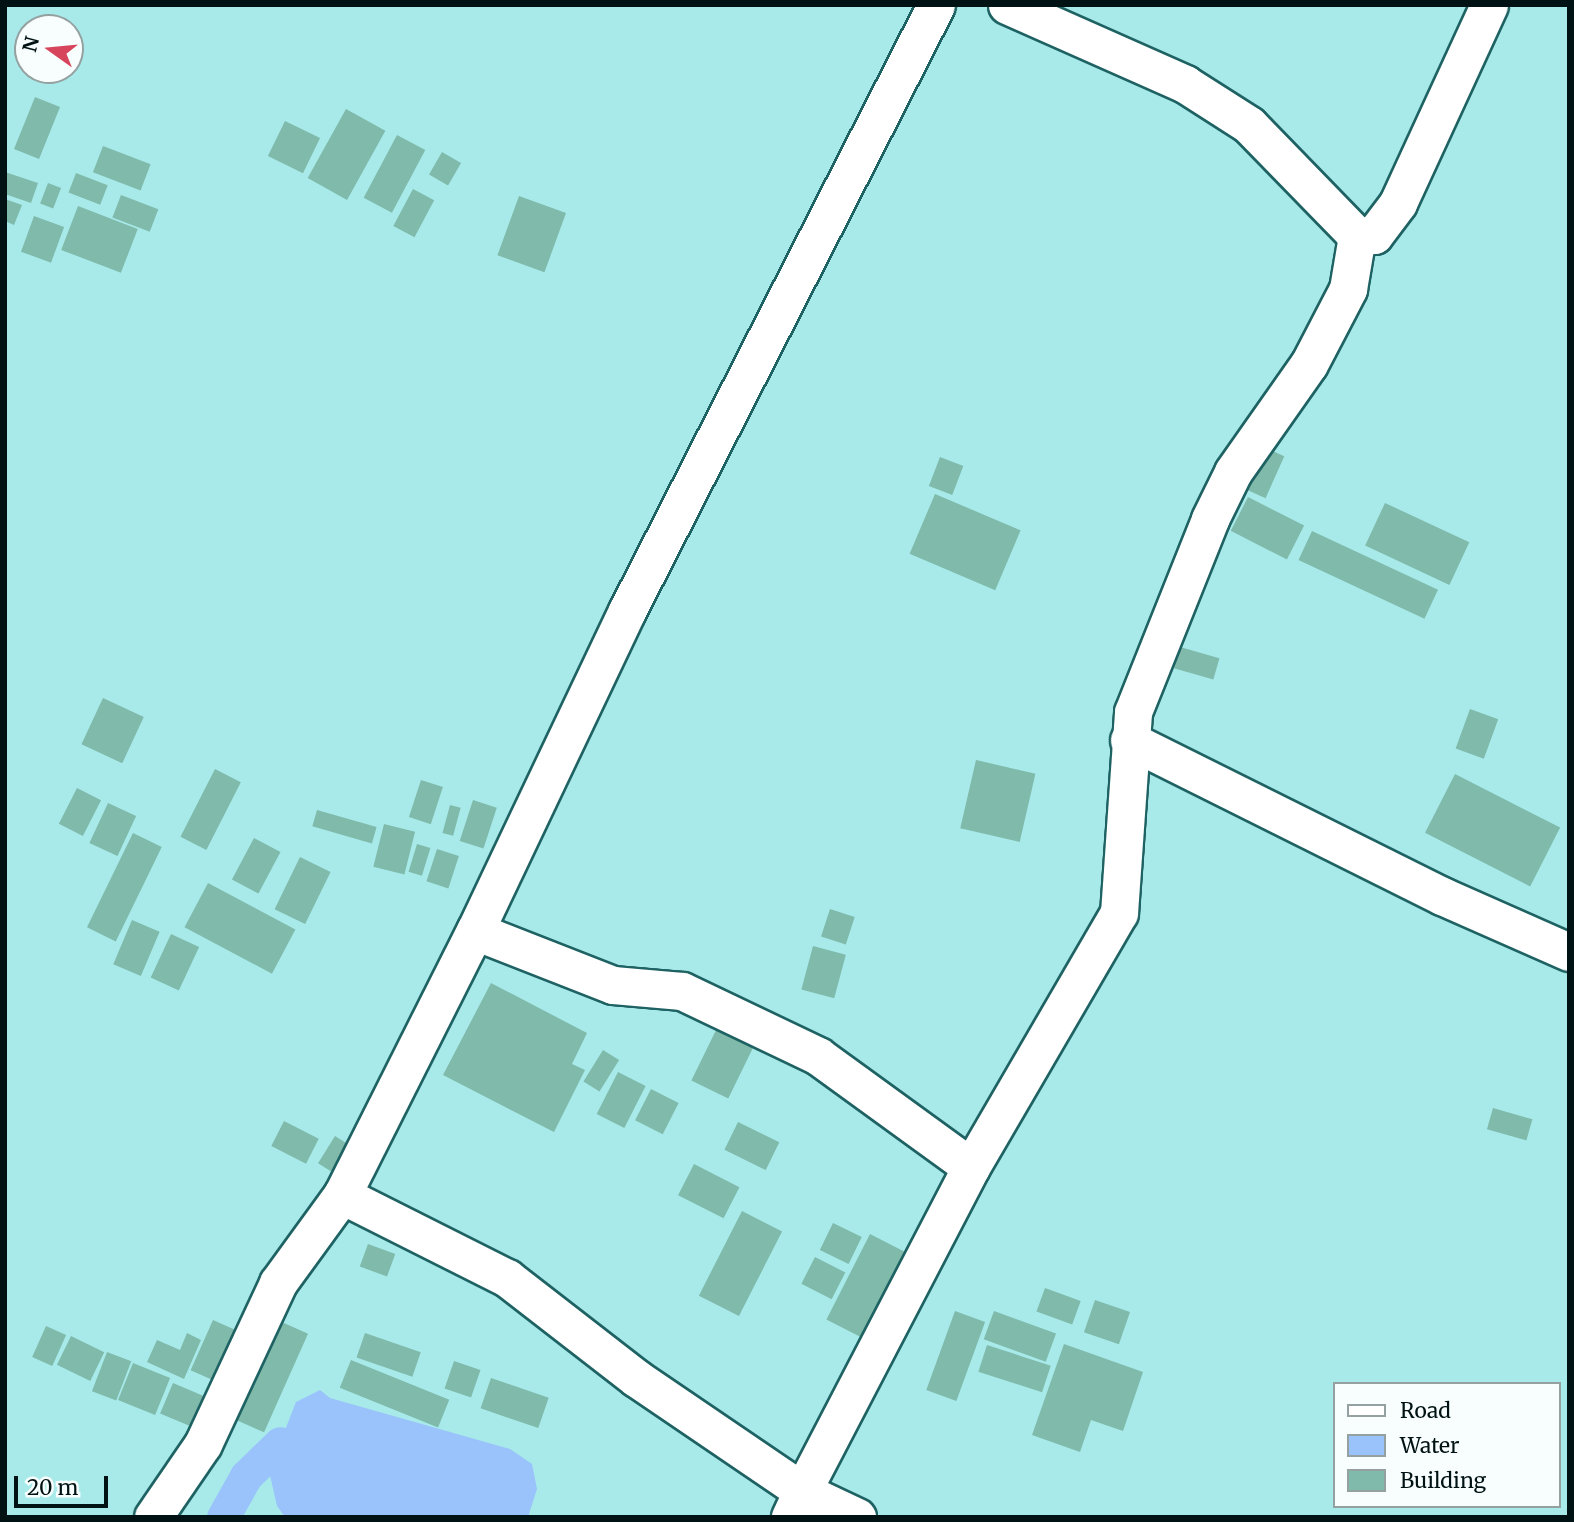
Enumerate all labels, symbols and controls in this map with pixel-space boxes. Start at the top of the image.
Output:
north arrow [14,14,84,84]
text: N [17,34,44,54]
legend [1332,1382,1560,1508]
text: Road [1400,1397,1451,1424]
text: Water [1400,1432,1459,1459]
scale bar [18,1462,112,1506]
text: Building [1400,1467,1486,1494]
text: 20 m [27,1474,78,1501]

